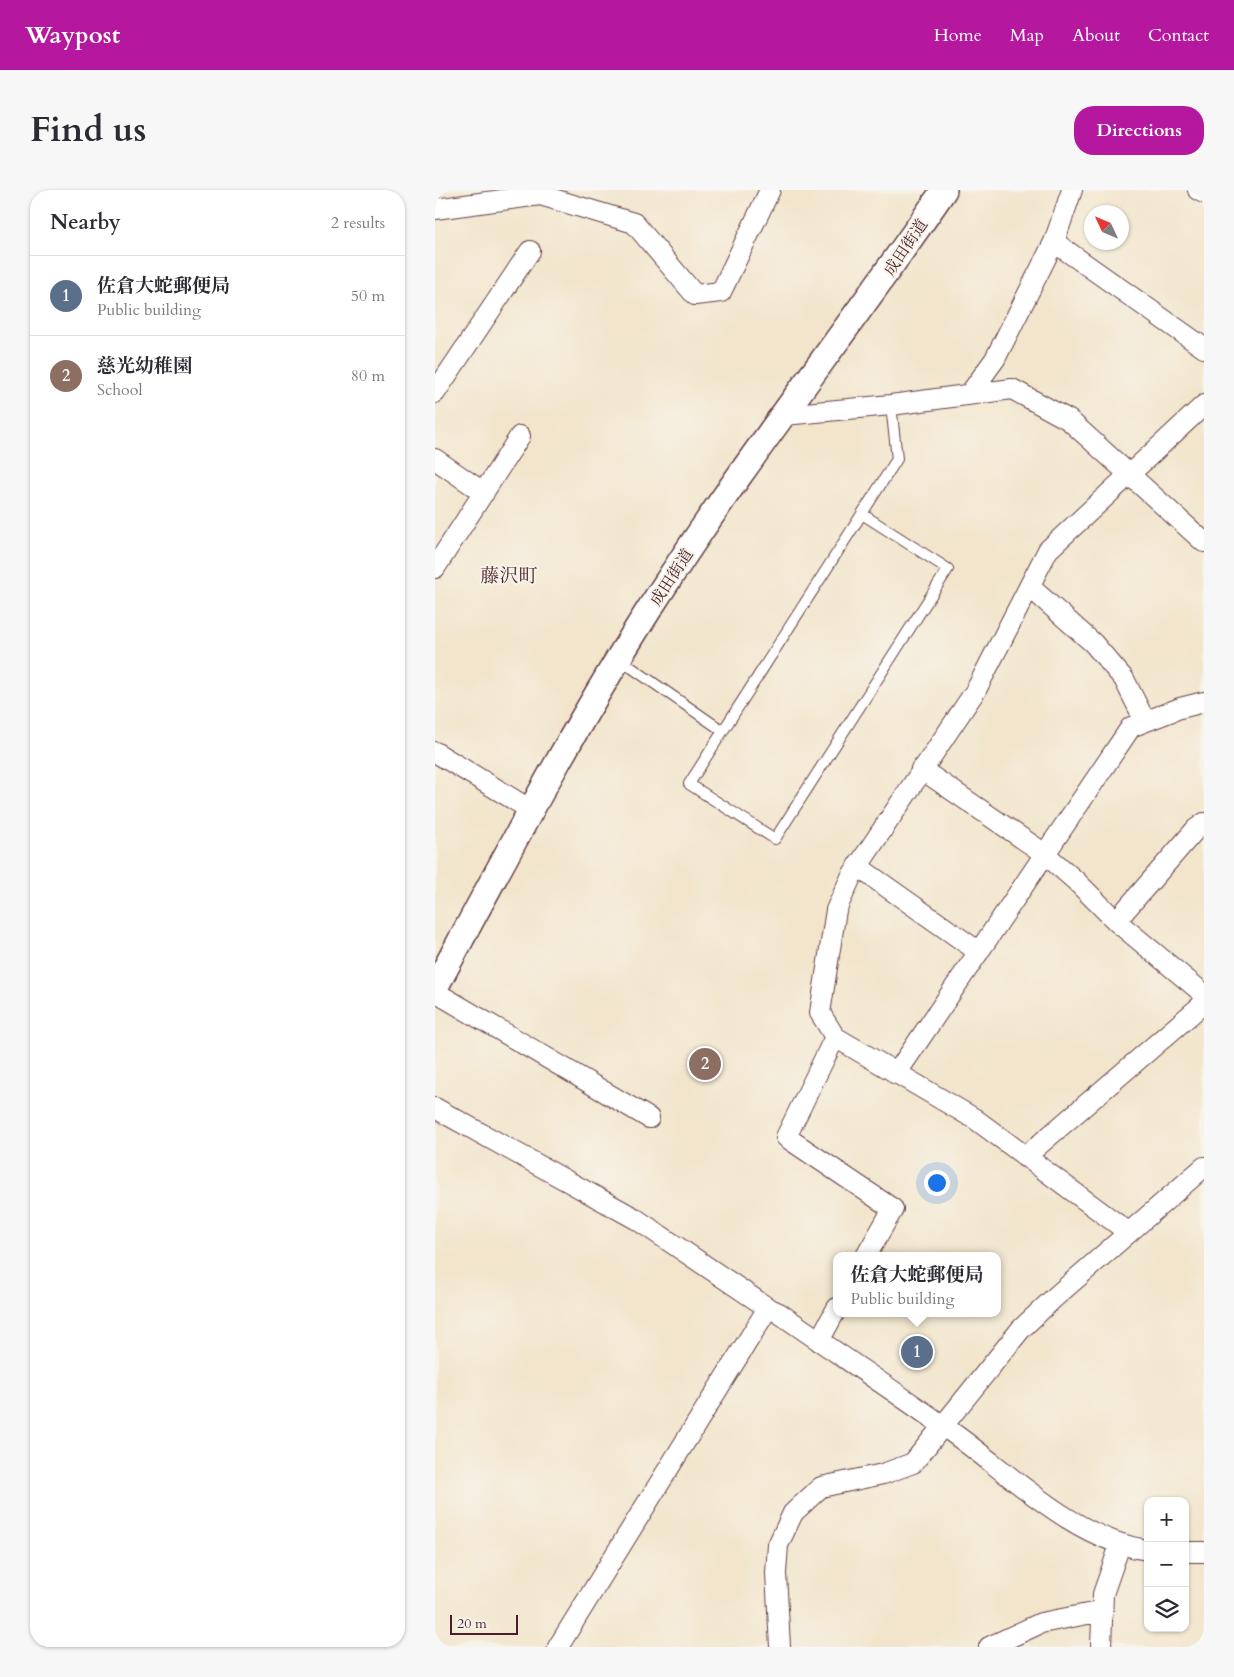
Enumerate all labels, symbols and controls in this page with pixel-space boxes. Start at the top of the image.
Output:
text: Waypost [25,19,120,52]
text: Home [934,23,982,48]
text: Map [1010,23,1044,48]
text: About [1072,23,1120,48]
text: Contact [1148,23,1209,48]
text: Find us [30,106,146,154]
button: Directions [1074,106,1204,155]
north arrow [1084,205,1129,250]
text: Nearby [50,208,121,237]
text: 2 results [331,212,385,234]
street label: 成田街道 [879,215,933,280]
text: 佐倉大蛇郵便局 [97,273,230,299]
text: 1 [62,285,70,307]
text: 50 m [351,285,385,307]
text: Public building [97,299,201,321]
text: 慈光幼稚園 [97,353,192,379]
text: 2 [62,365,70,387]
text: 80 m [351,365,385,387]
text: School [97,379,142,401]
street label: 成田街道 [645,545,698,610]
district label: 藤沢町 [480,563,538,589]
pin: 2 [689,1045,721,1083]
your location [924,1170,950,1196]
popup [833,1252,1001,1317]
text: 佐倉大蛇郵便局 [850,1262,984,1288]
text: Public building [850,1288,955,1310]
pin: 1 [901,1333,933,1371]
map controls [1144,1497,1189,1632]
button: + [1144,1497,1189,1542]
button: − [1144,1542,1189,1587]
button: layers [1144,1587,1189,1632]
scale bar [450,1612,517,1635]
text: 20 m [457,1614,487,1633]

